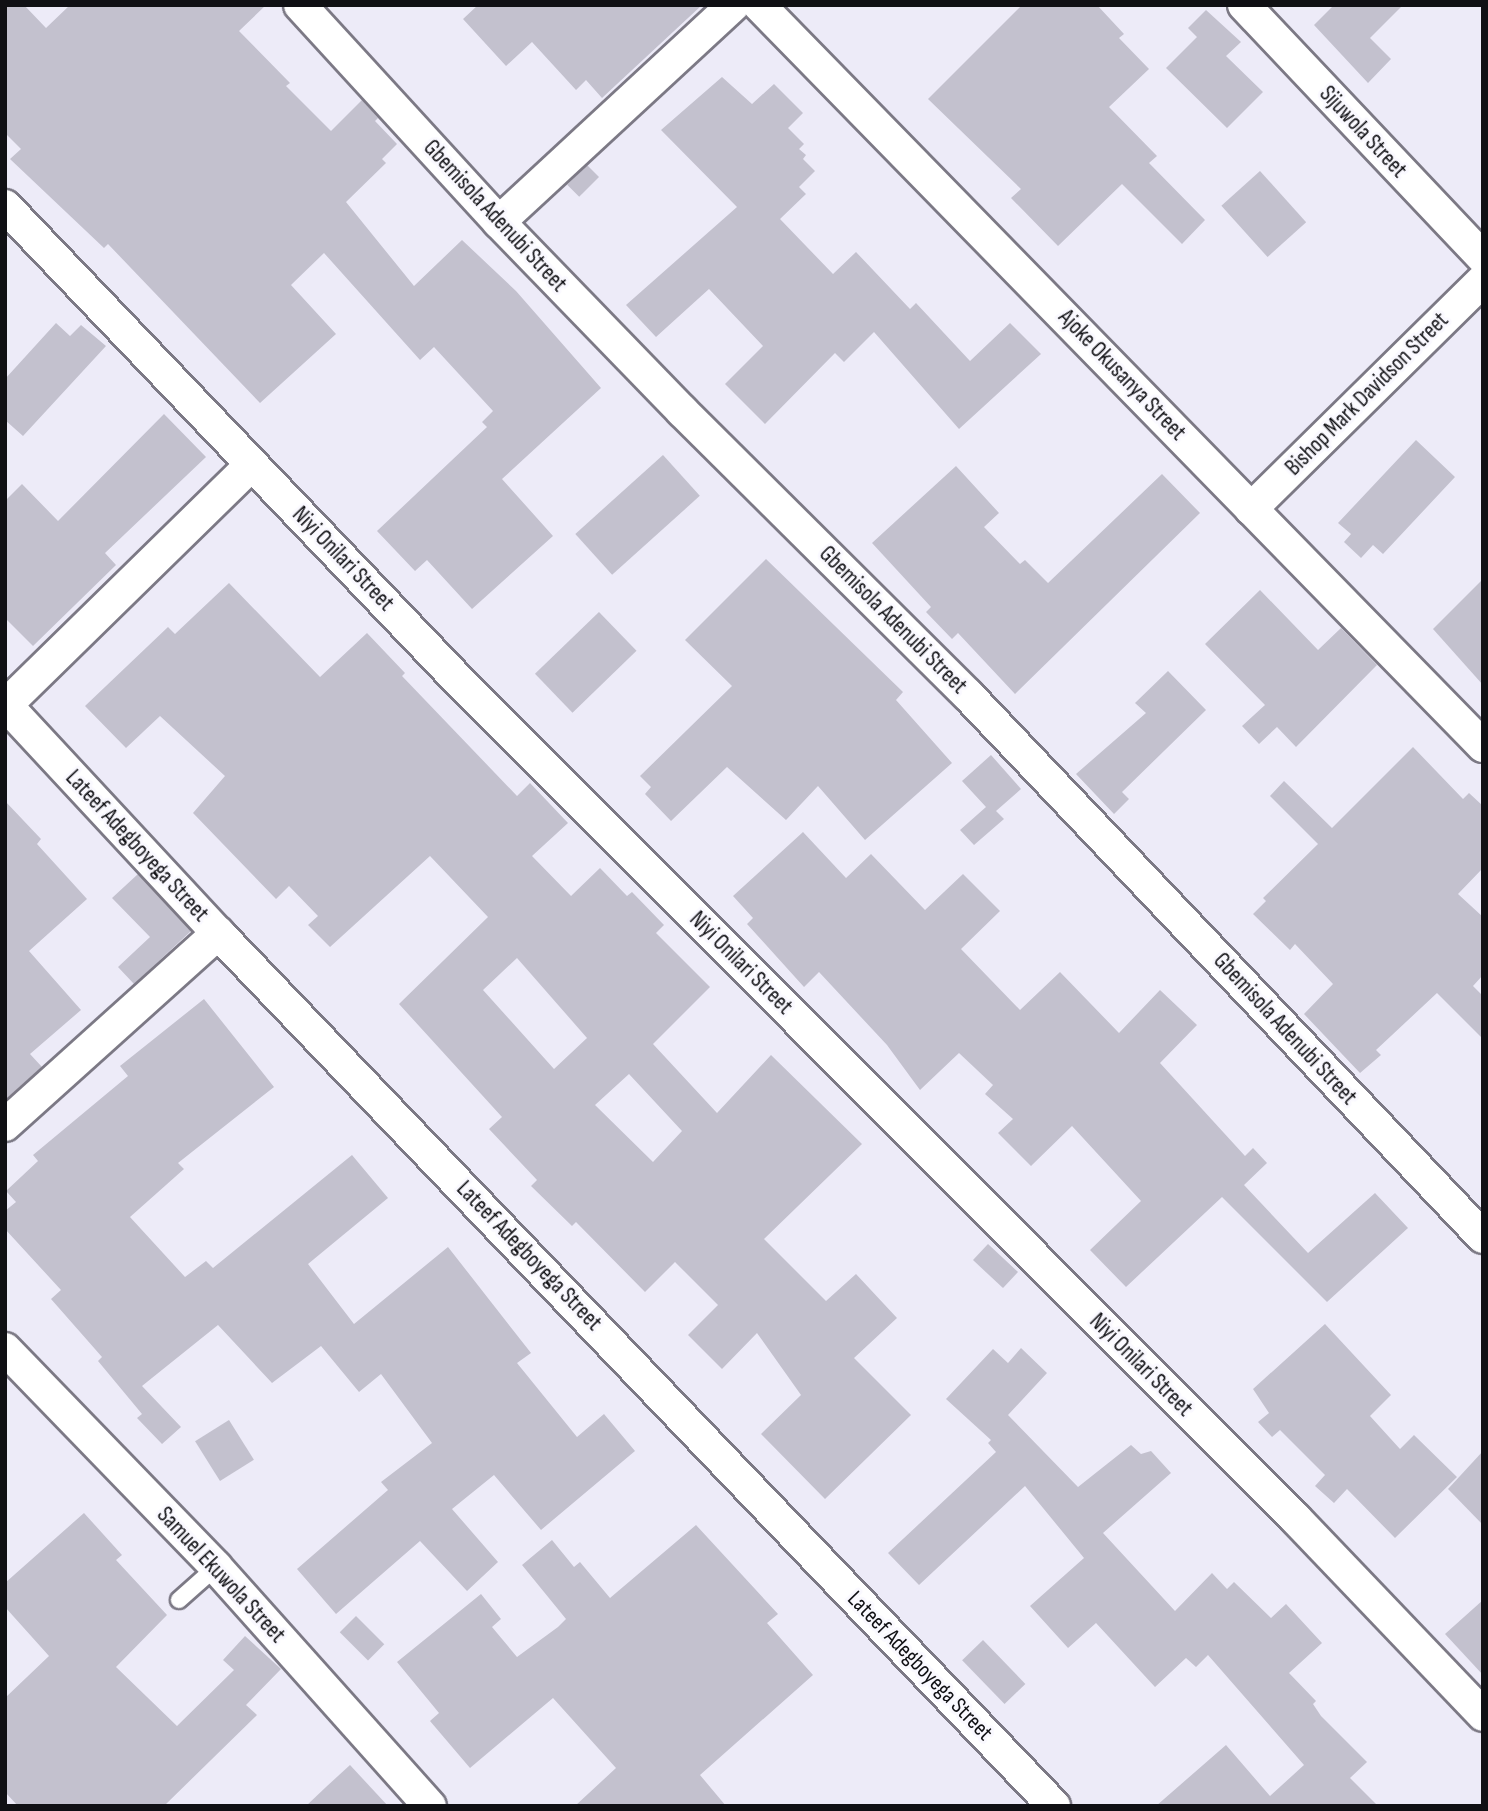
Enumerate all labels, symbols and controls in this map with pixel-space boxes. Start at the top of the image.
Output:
street label: Sijuwola Street [1314,80,1412,184]
street label: Gbemisola Adenubi Street [417,134,573,298]
street label: Ajoke Okusanya Street [1053,304,1191,446]
street label: Bishop Mark Davidson Street [1280,307,1454,481]
street label: Niyi Onilari Street [286,501,400,617]
street label: Gbemisola Adenubi Street [813,540,973,700]
street label: Lateef Adegboyega Street [60,764,214,928]
street label: Niyi Onilari Street [684,906,798,1020]
street label: Gbemisola Adenubi Street [1207,947,1363,1111]
street label: Lateef Adegboyega Street [451,1175,607,1337]
street label: Niyi Onilari Street [1084,1308,1198,1422]
street label: Samuel Ekuwola Street [151,1501,291,1649]
street label: Lateef Adegboyega Street [842,1585,998,1747]

